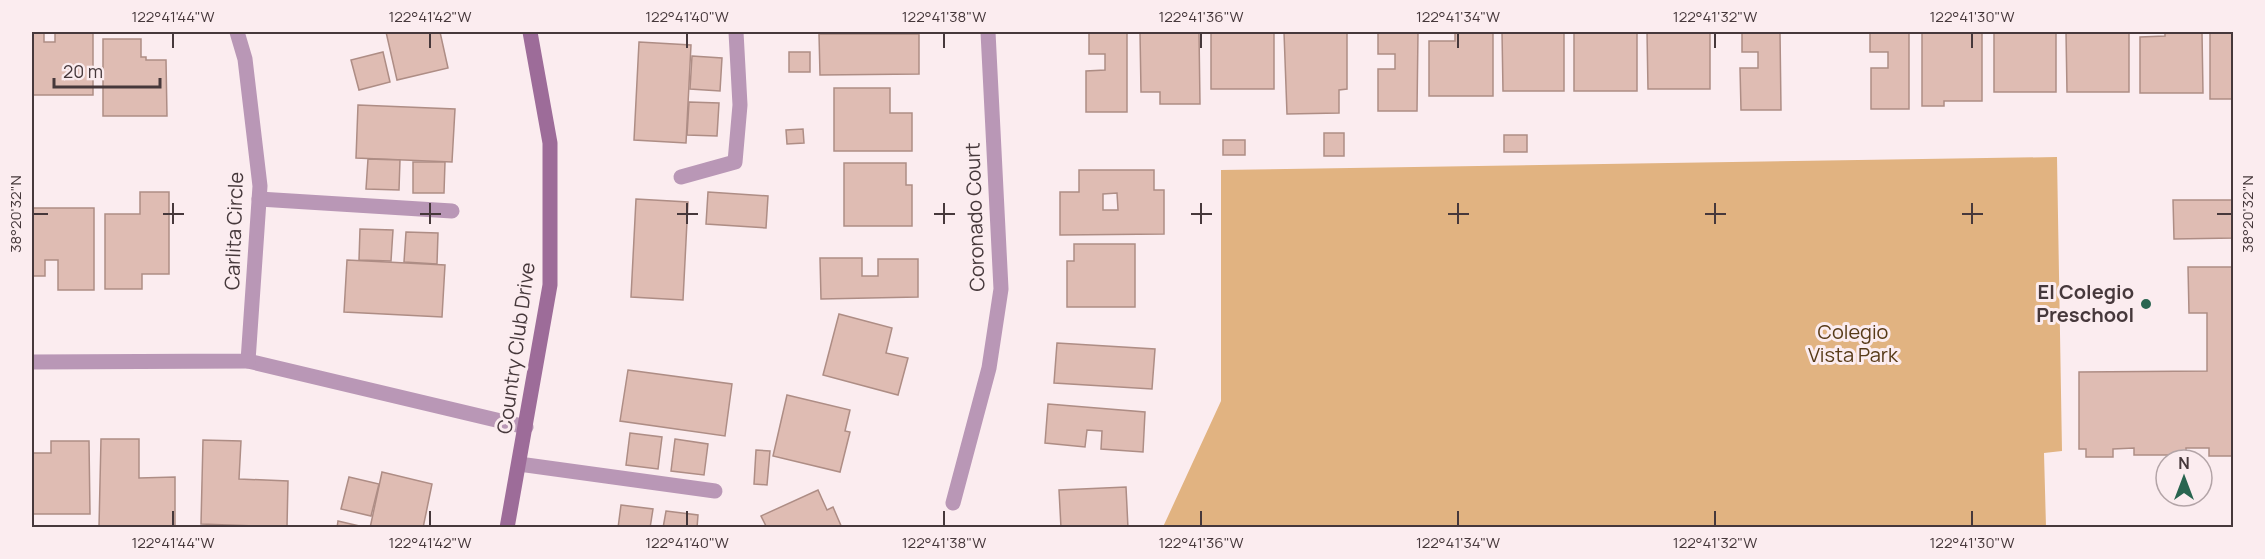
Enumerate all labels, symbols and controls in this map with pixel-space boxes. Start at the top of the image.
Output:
text: 122°41'44"W [131,6,215,27]
text: 122°41'42"W [388,6,472,27]
text: 122°41'40"W [645,6,729,27]
text: 122°41'38"W [902,6,986,27]
text: 122°41'36"W [1158,6,1244,27]
text: 122°41'34"W [1416,6,1500,27]
text: 122°41'32"W [1673,6,1757,27]
text: 122°41'30"W [1930,6,2014,27]
scale bar [54,51,160,89]
text: 20 m [63,59,103,83]
street label: Coronado Court [958,142,991,292]
street label: Carlita Circle [218,171,249,291]
text: 38°20'32"N [5,175,26,253]
text: 38°20'32"N [2237,175,2258,253]
street label: Country Club Drive [490,260,541,435]
place label: El Colegio Preschool [2036,278,2134,328]
marker: El Colegio Preschool [2139,297,2153,311]
park label: Colegio Vista Park [1808,318,1899,368]
north arrow [2154,448,2214,508]
text: N [2178,452,2190,474]
text: 122°41'44"W [131,532,215,553]
text: 122°41'42"W [388,532,472,553]
text: 122°41'40"W [645,532,729,553]
text: 122°41'38"W [902,532,986,553]
text: 122°41'36"W [1158,532,1244,553]
text: 122°41'34"W [1416,532,1500,553]
text: 122°41'32"W [1673,532,1757,553]
text: 122°41'30"W [1930,532,2014,553]

